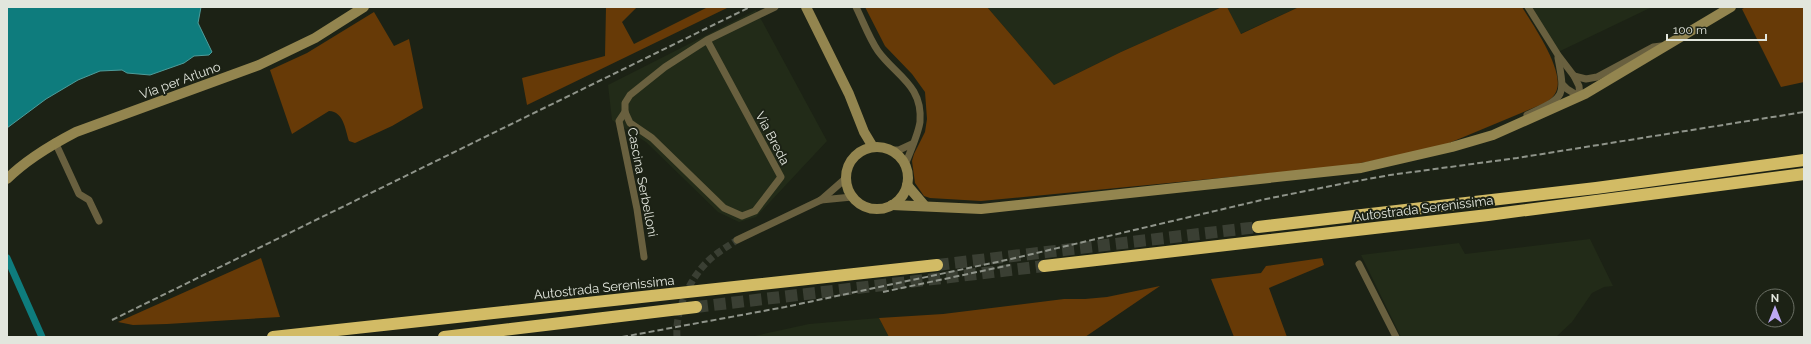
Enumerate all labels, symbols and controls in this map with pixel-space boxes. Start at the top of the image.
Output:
scale bar [1667,16,1766,42]
text: 100 m [1673,23,1707,37]
street label: Via per Arluno [138,59,223,102]
street label: Via Breda [752,109,793,167]
street label: Cascina Serbelloni [625,126,660,238]
street label: Autostrada Serenissima [1352,192,1494,225]
street label: Autostrada Serenissima [533,273,675,302]
north arrow [1755,288,1795,328]
text: N [1771,292,1779,305]

